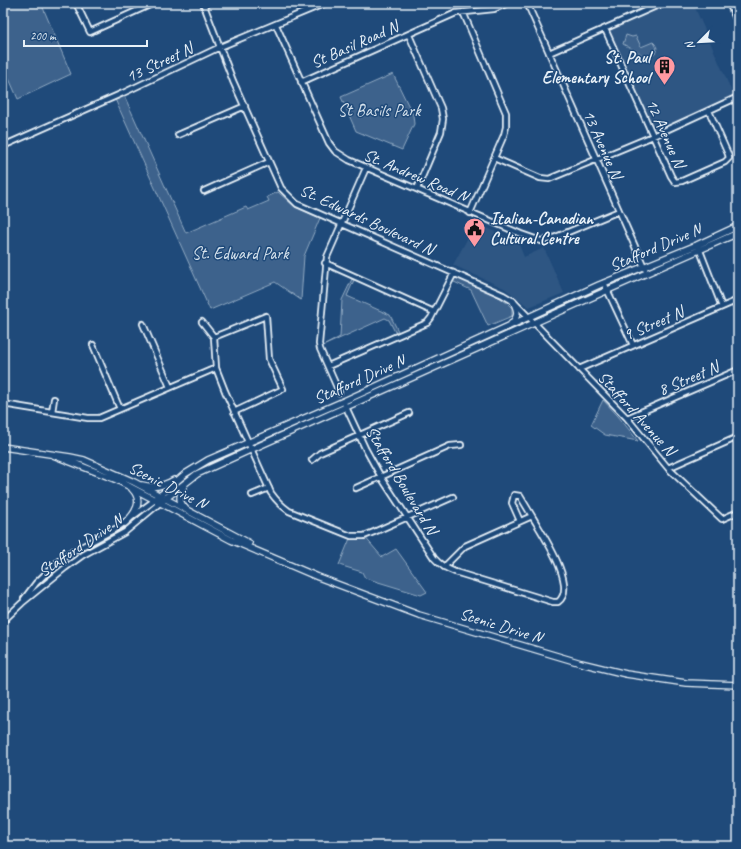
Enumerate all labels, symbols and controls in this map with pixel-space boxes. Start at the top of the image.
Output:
street label: St Basil Road N [307,15,404,73]
scale bar [24,22,147,48]
north arrow [679,22,719,62]
text: 200 m [30,28,57,44]
street label: 13 Street N [123,37,198,87]
text: N [681,38,698,52]
place label: St. Paul Elementary School [542,47,654,88]
building icon: St. Paul Elementary School [652,54,678,87]
street label: 12 Avenue N [641,96,691,173]
park label: St Basils Park [338,100,422,121]
street label: 13 Avenue N [578,107,628,184]
street label: St. Andrew Road N [360,144,473,208]
street label: St. Edwards Boulevard N [296,179,440,261]
place label: Italian-Canadian Cultural Centre [490,208,594,249]
public building icon: Italian-Canadian Cultural Centre [461,215,487,248]
street label: Stafford Drive N [606,218,706,276]
park label: St. Edward Park [192,243,290,264]
street label: 9 Street N [620,300,689,345]
street label: Stafford Drive N [311,349,410,409]
street label: 8 Street N [655,355,724,400]
street label: Stafford Avenue N [593,367,682,462]
street label: Stafford Boulevard N [361,422,444,541]
street label: Scenic Drive N [125,457,213,515]
street label: Stafford Drive N [34,508,128,581]
street label: Scenic Drive N [457,603,547,649]

